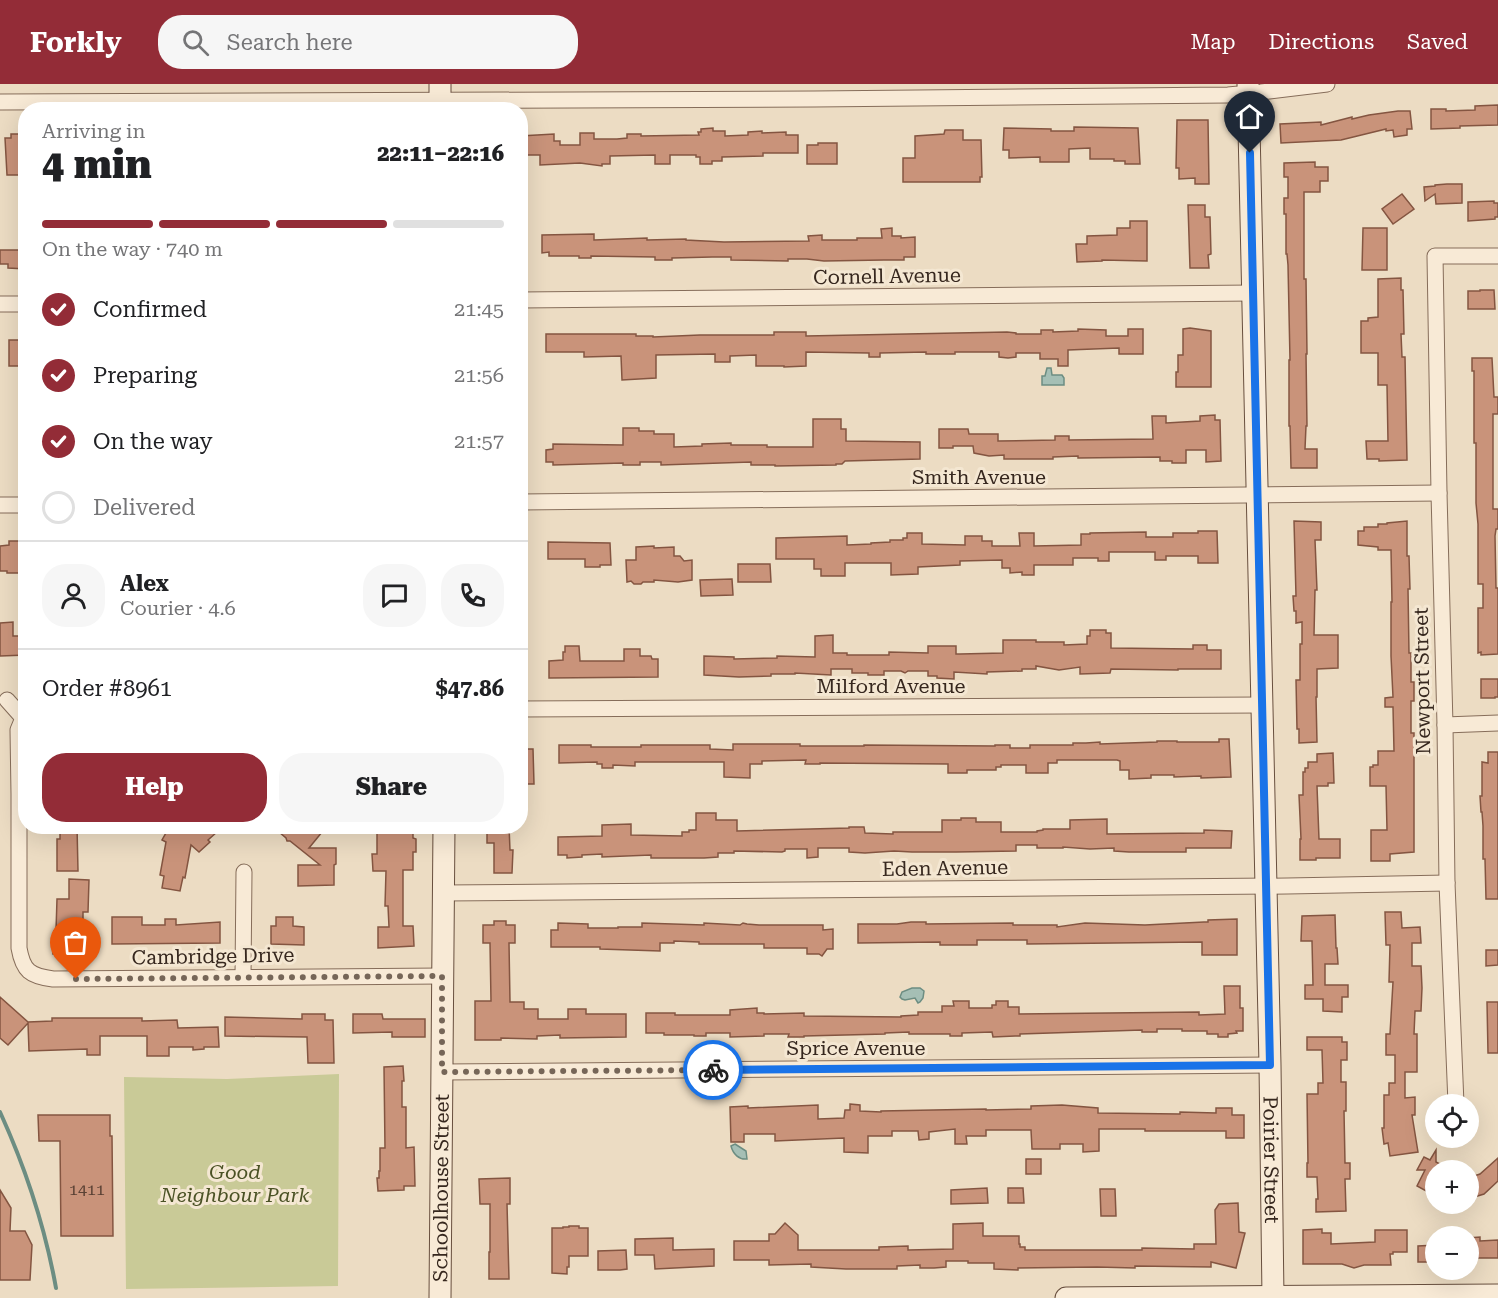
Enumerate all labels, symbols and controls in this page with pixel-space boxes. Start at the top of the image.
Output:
search box [158,15,578,69]
text: Forkly [30,26,122,59]
icon: search [179,26,212,59]
text: Search here [227,30,353,55]
text: Map [1191,30,1235,54]
text: Directions [1268,30,1374,54]
text: Saved [1407,30,1468,54]
pin [1224,91,1275,153]
icon: home [1233,100,1266,133]
text: Arriving in [42,119,145,143]
text: 22:11–22:16 [377,141,504,166]
text: 4 min [42,142,152,188]
text: On the way · 740 m [42,237,223,261]
street label: Cornell Avenue [813,263,961,289]
icon: check [42,293,75,326]
text: Confirmed [93,297,207,322]
text: 21:45 [454,297,504,321]
icon: check [42,359,75,392]
text: Preparing [93,363,197,388]
text: 21:56 [454,363,504,387]
icon: check [42,425,75,458]
text: On the way [93,429,213,454]
text: 21:57 [454,429,504,453]
street label: Smith Avenue [912,465,1046,489]
text: Delivered [93,495,195,520]
button: person [42,564,105,627]
button: chat [363,564,426,627]
button: phone [441,564,504,627]
text: Alex [120,571,169,596]
text: Courier · 4.6 [120,596,236,620]
street label: Newport Street [1409,607,1435,755]
street label: Milford Avenue [816,674,966,698]
text: Order #8961 [42,676,172,701]
text: $47.86 [435,676,504,701]
button: Help [42,753,267,822]
button: Share [279,753,504,822]
street label: Eden Avenue [882,855,1008,881]
pin [50,917,101,979]
icon: bag [59,926,92,959]
street label: Cambridge Drive [132,943,294,969]
street label: Sprice Avenue [786,1036,926,1060]
courier [683,1040,743,1100]
icon: bike [697,1054,730,1087]
street label: Schoolhouse Street [428,1093,454,1282]
map controls [1425,1094,1479,1280]
button: locate [1425,1094,1479,1148]
street label: Poirier Street [1258,1096,1284,1224]
park label: Good Neighbour Park [160,1160,309,1207]
button: + [1425,1160,1479,1214]
house number: 1411 [69,1180,105,1199]
button: − [1425,1226,1479,1280]

